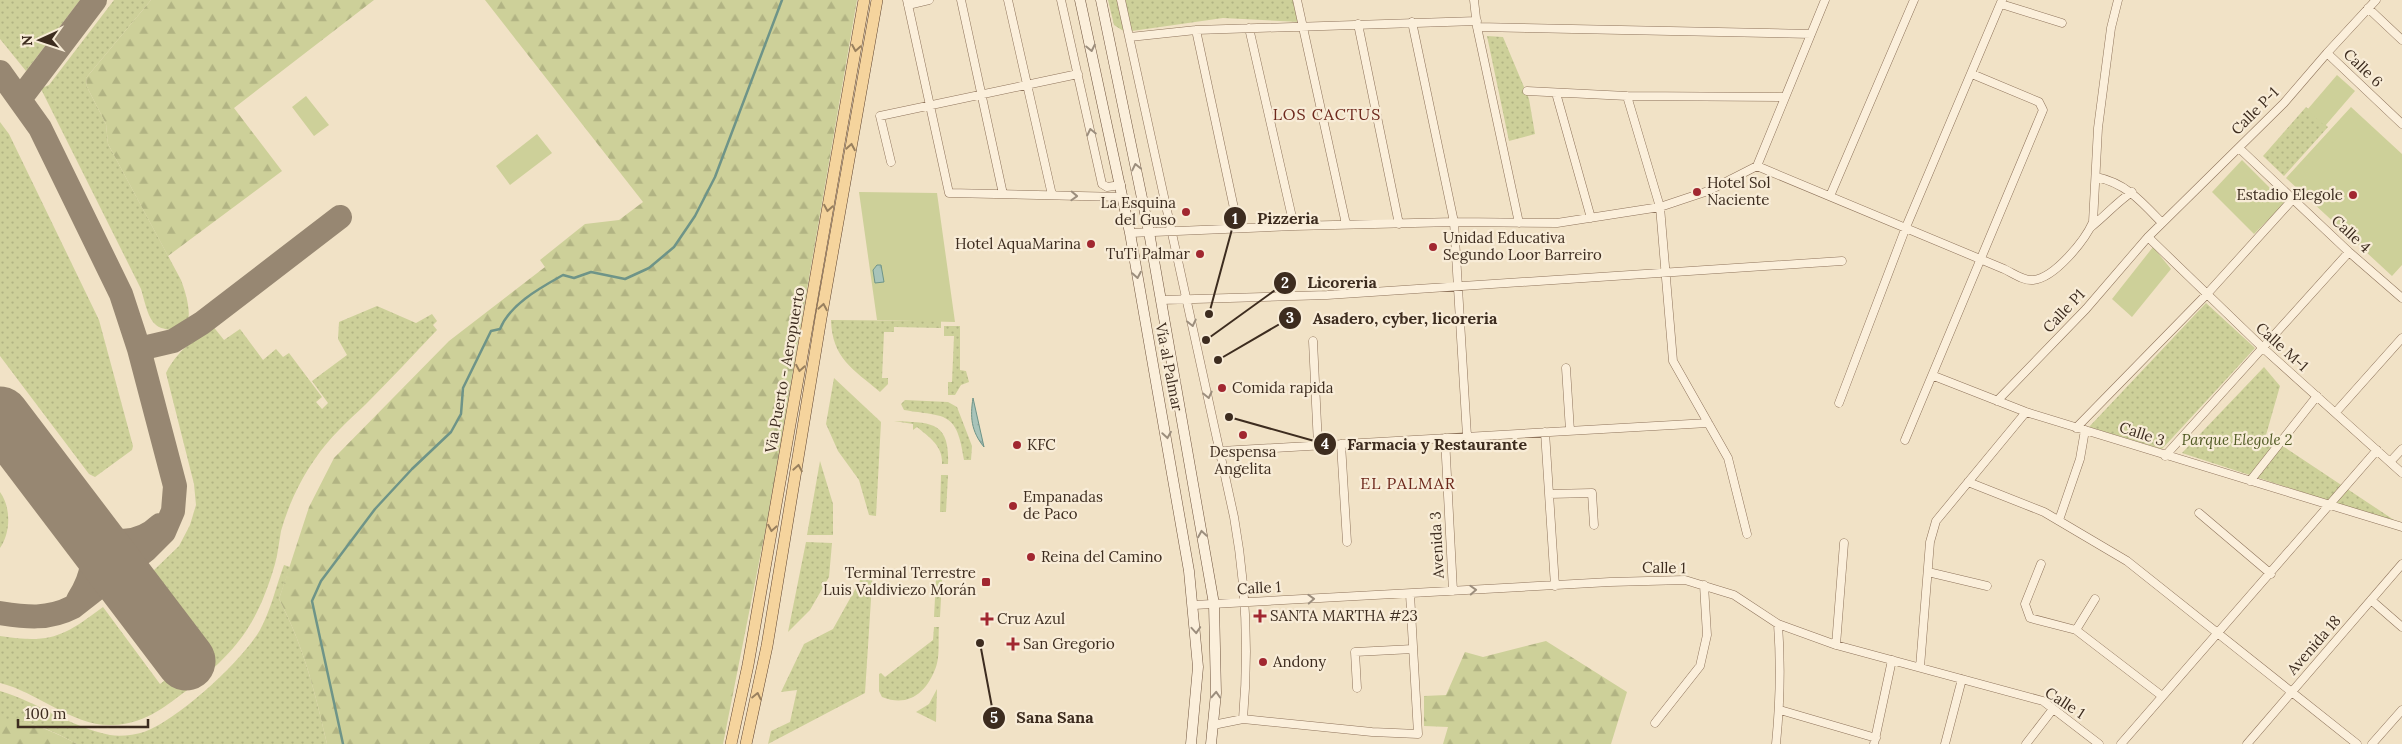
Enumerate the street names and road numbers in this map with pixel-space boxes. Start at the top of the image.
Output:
street label: Calle 6 [2340,44,2387,91]
street label: Calle P-1 [2227,83,2282,138]
street label: Calle 4 [2328,211,2375,256]
street label: Via Puerto - Aeropuerto [760,285,808,455]
street label: Calle P1 [2039,285,2089,337]
street label: Calle M-1 [2252,318,2313,375]
street label: Vía al Palmar [1151,320,1187,413]
street label: Calle 3 [2117,417,2167,450]
street label: Avenida 3 [1425,511,1448,580]
street label: Calle 1 [1642,558,1686,577]
street label: Calle 1 [1237,577,1281,598]
street label: Avenida 18 [2282,611,2345,679]
street label: Calle 1 [2042,683,2089,723]

